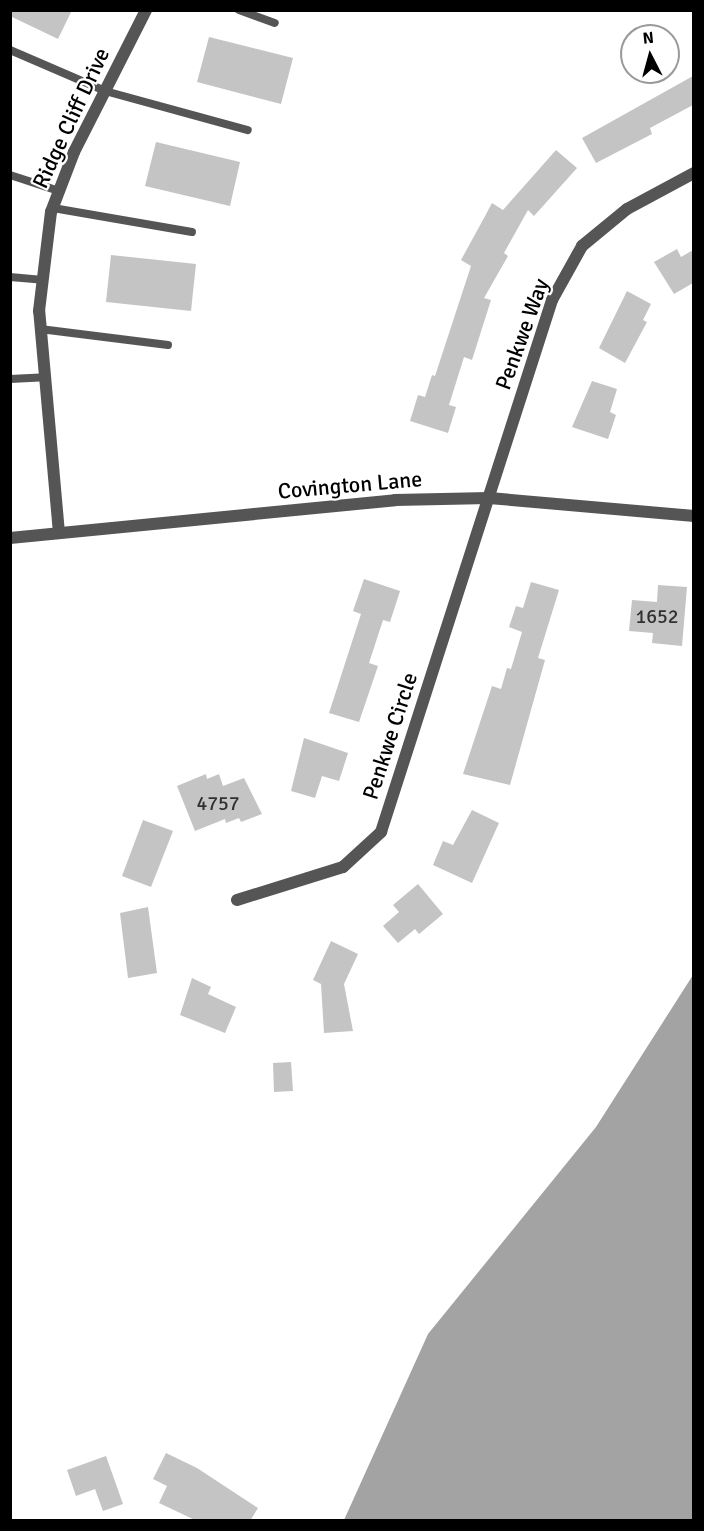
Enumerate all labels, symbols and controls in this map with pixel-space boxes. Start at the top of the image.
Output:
north arrow [620,24,680,84]
text: N [642,28,655,49]
street label: Ridge Cliff Drive [27,44,115,192]
street label: Penkwe Way [490,275,554,393]
street label: Covington Lane [277,466,423,504]
house number: 1652 [635,604,679,628]
street label: Penkwe Circle [357,669,423,803]
house number: 4757 [196,791,240,815]

